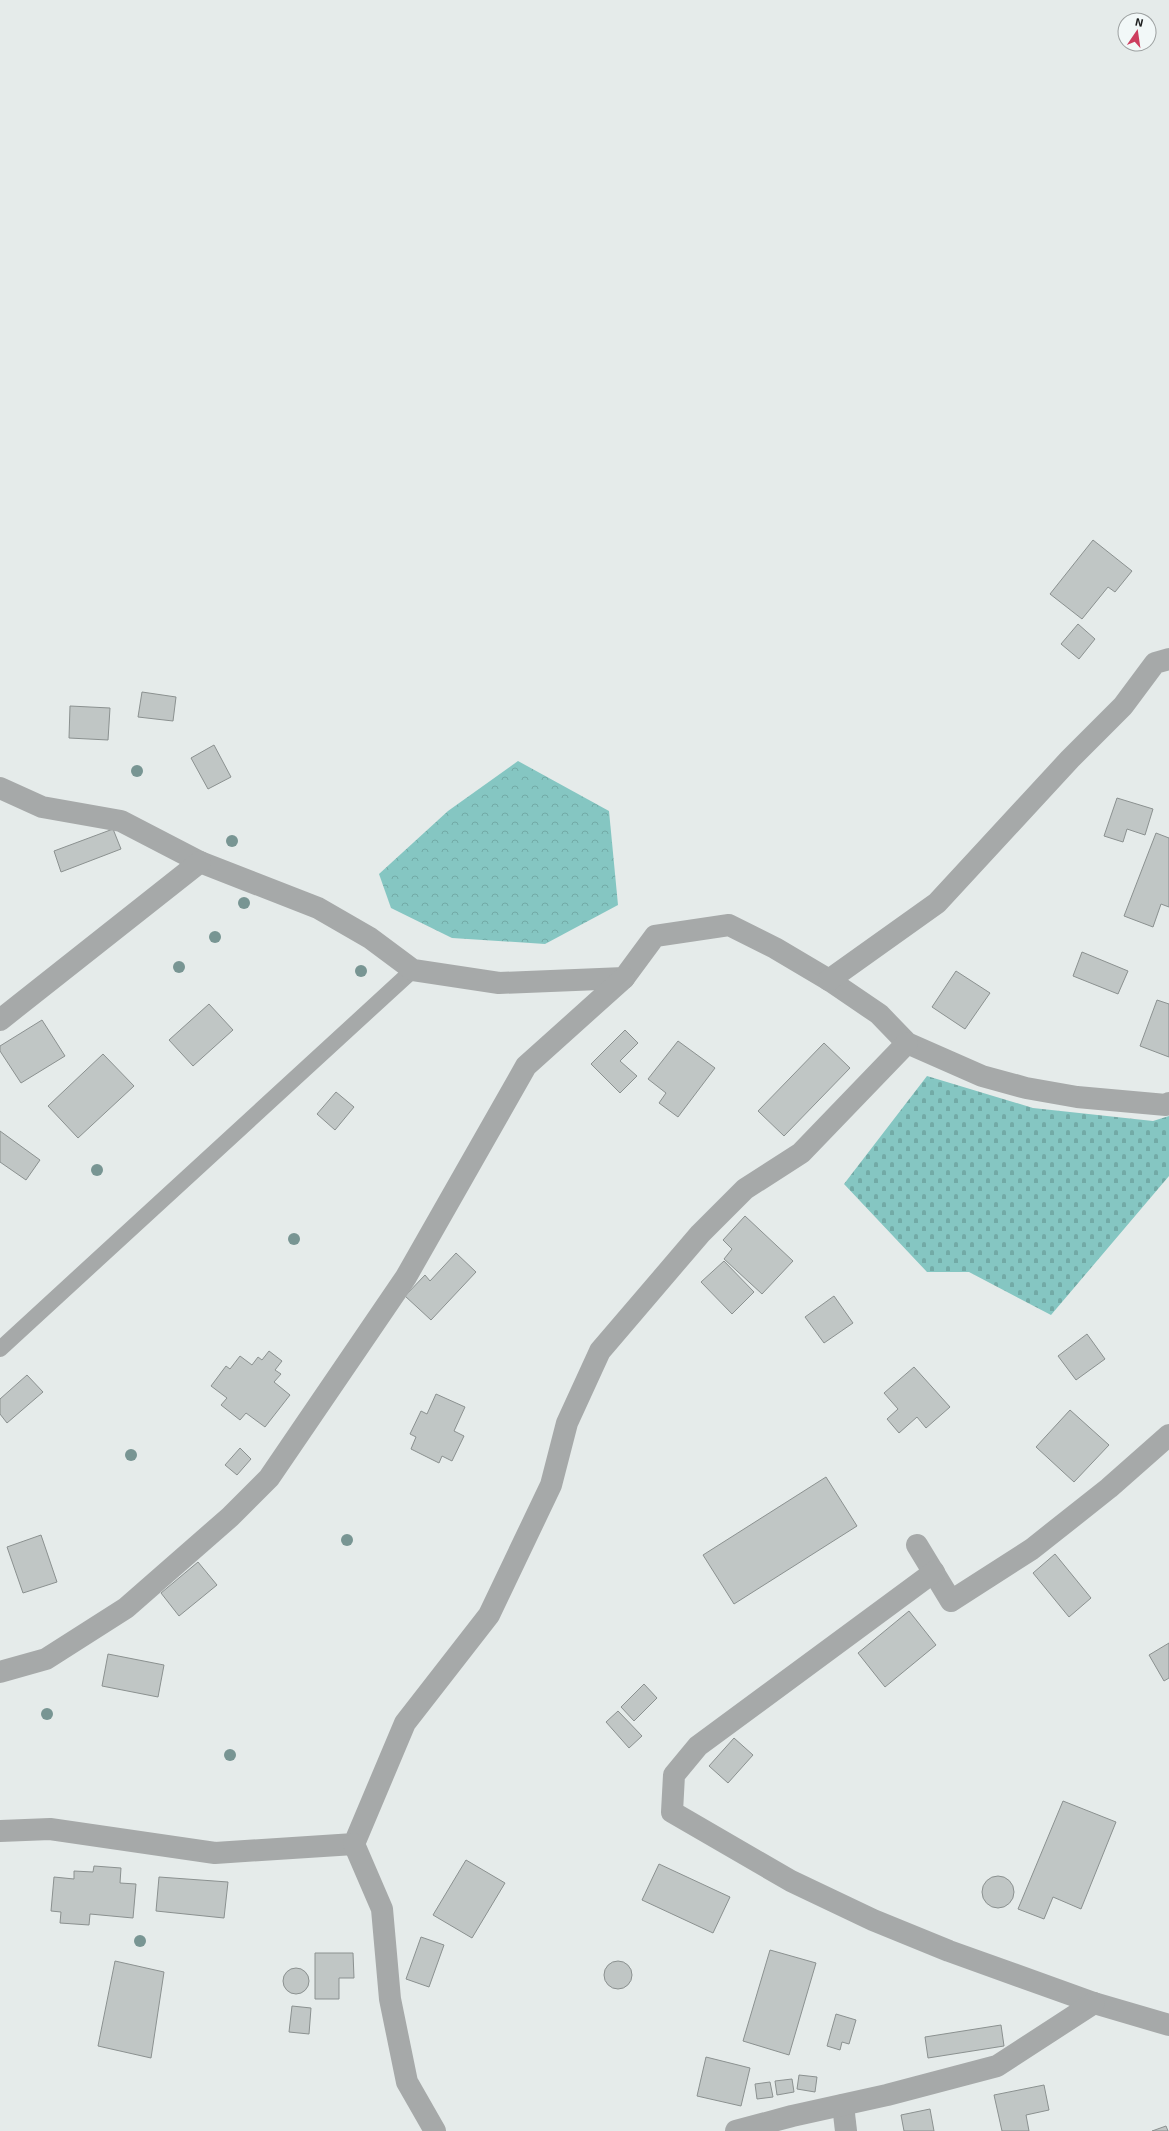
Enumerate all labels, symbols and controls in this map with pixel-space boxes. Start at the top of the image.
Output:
north arrow [1117,12,1157,52]
text: N [1134,15,1145,29]

